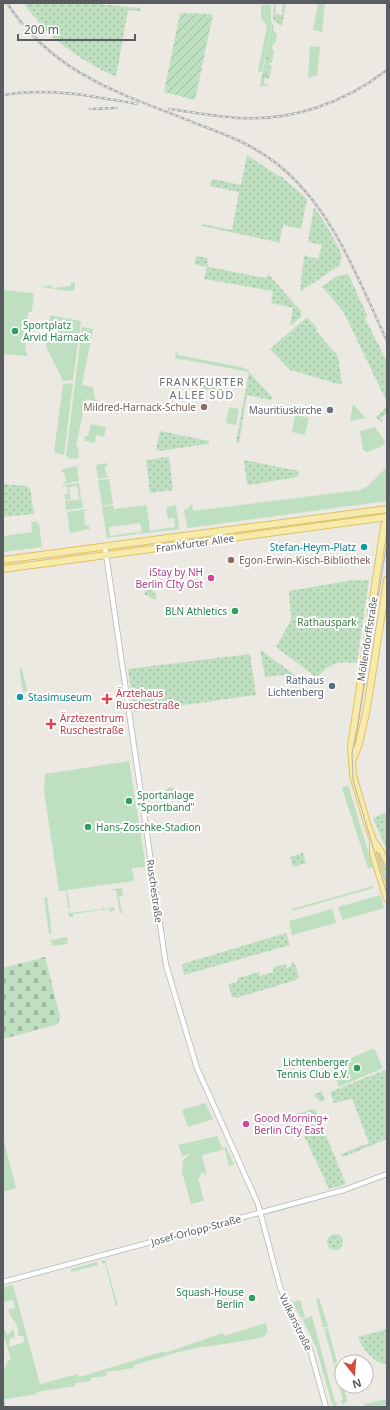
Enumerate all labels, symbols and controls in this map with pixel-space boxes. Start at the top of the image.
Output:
scale bar [18,16,135,42]
text: 200 m [24,21,59,38]
place label: Sportplatz Arvid Harnack [23,318,90,344]
marker: Sportplatz Arvid Harnack [10,326,20,336]
district label: FRANKFURTER ALLEE SÜD [159,374,245,402]
place label: Mildred-Harnack-Schule [84,400,196,414]
marker: Mildred-Harnack-Schule [199,402,209,412]
place label: Mauritiuskirche [249,403,322,417]
marker: Mauritiuskirche [325,405,335,415]
street label: Frankfurter Allee [155,531,235,555]
place label: Stefan-Heym-Platz [270,540,356,554]
marker: Stefan-Heym-Platz [359,542,369,552]
place label: Egon-Erwin-Kisch-Bibliothek [239,553,371,567]
marker: Egon-Erwin-Kisch-Bibliothek [226,555,236,565]
place label: iStay by NH Berlin CIty Ost [136,565,203,591]
marker: iStay by NH Berlin CIty Ost [206,573,216,583]
street label: Möllendorffstraße [353,595,381,682]
place label: BLN Athletics [165,604,227,618]
marker: BLN Athletics [230,606,240,616]
park label: Rathauspark [297,615,357,629]
place label: Rathaus Lichtenberg [268,673,324,699]
marker: Rathaus Lichtenberg [327,681,337,691]
place label: Ärztehaus Ruschestraße [116,686,180,712]
place label: Stasimuseum [28,690,92,704]
marker: Stasimuseum [15,692,25,702]
marker: Ärztehaus Ruschestraße [101,693,113,705]
place label: Ärztezentrum Ruschestraße [60,711,124,737]
marker: Ärztezentrum Ruschestraße [45,718,57,730]
place label: Sportanlage "Sportband" [137,788,195,814]
marker: Sportanlage "Sportband" [124,796,134,806]
place label: Hans-Zoschke-Stadion [96,820,201,834]
marker: Hans-Zoschke-Stadion [83,822,93,832]
street label: Ruschestraße [144,858,166,924]
place label: Lichtenberger Tennis Club e.V. [276,1055,349,1081]
marker: Lichtenberger Tennis Club e.V. [352,1063,362,1073]
place label: Good Morning+ Berlin City East [254,1111,328,1137]
marker: Good Morning+ Berlin City East [241,1119,251,1129]
street label: Josef-Orlopp-Straße [149,1211,243,1249]
place label: Squash-House Berlin [176,1285,244,1311]
street label: Vulkanstraße [276,1291,316,1353]
marker: Squash-House Berlin [247,1293,257,1303]
north arrow [334,1354,374,1394]
text: N [351,1376,364,1393]

